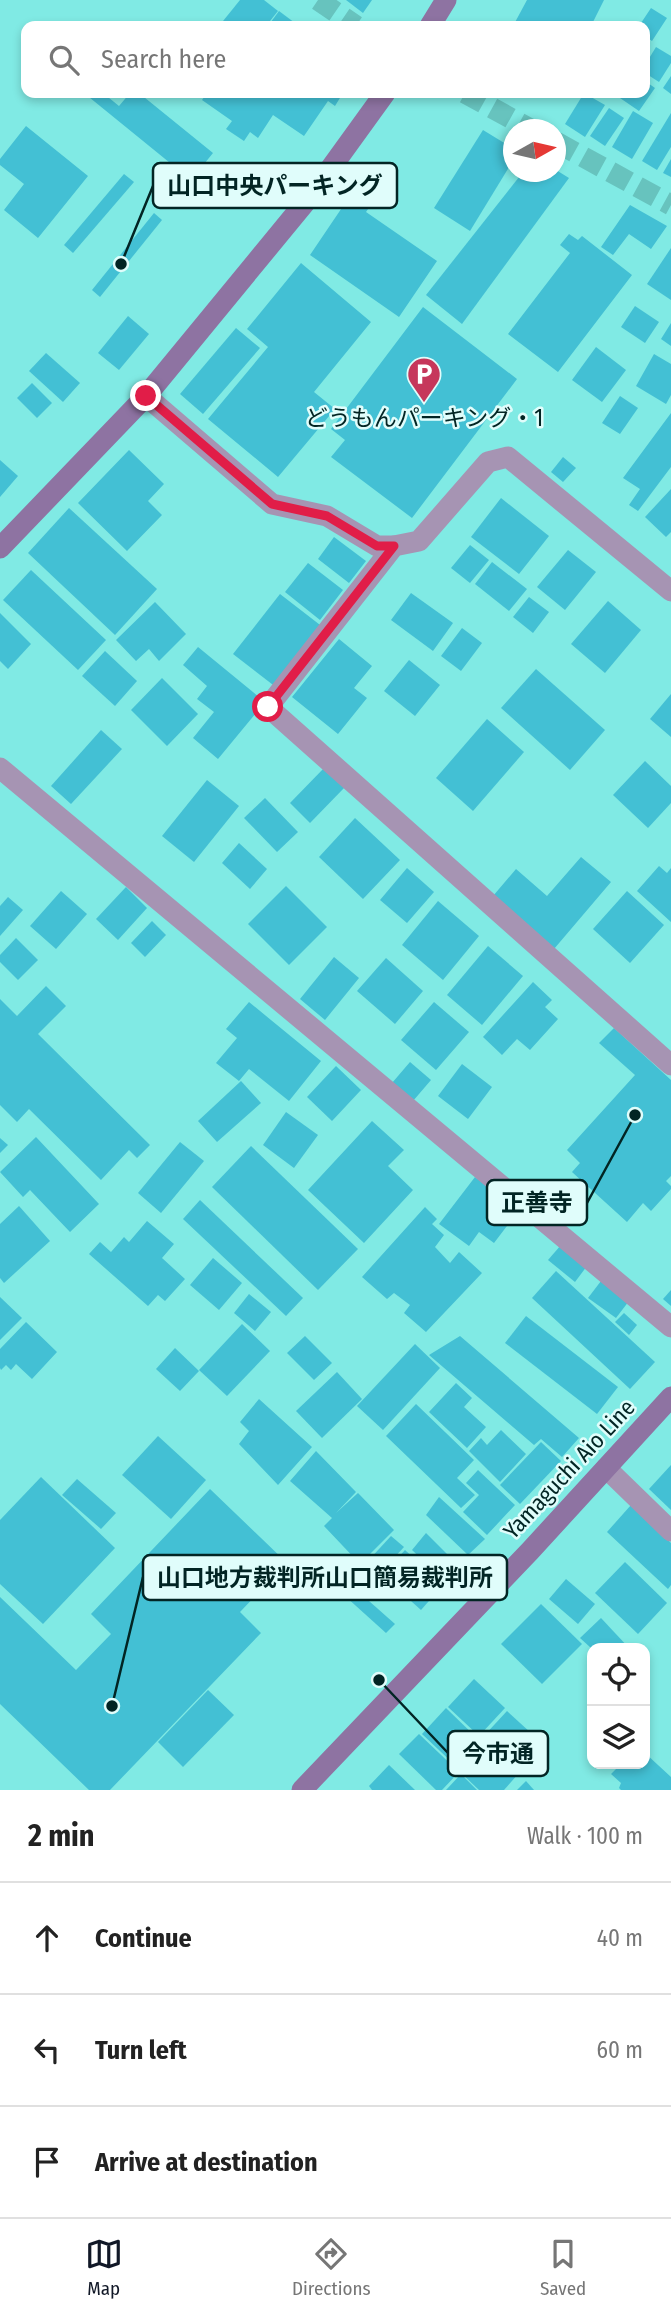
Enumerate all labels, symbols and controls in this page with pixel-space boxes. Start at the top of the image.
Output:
search box [21,21,650,98]
icon: search [45,41,83,79]
text: Search here [101,44,226,75]
north arrow [503,119,566,182]
callout: 山口中央パーキング [153,163,397,208]
text: 山口中央パーキング [167,172,383,200]
parking icon: どうもんパーキング・1 [405,355,443,404]
route end [130,380,161,411]
place label: どうもんパーキング・1 [305,404,543,432]
route start [252,691,283,722]
callout: 正善寺 [487,1180,587,1225]
text: 正善寺 [501,1189,573,1217]
street label: Yamaguchi Aio Line [497,1394,641,1544]
callout: 山口地方裁判所山口簡易裁判所 [143,1555,507,1600]
text: 山口地方裁判所山口簡易裁判所 [157,1564,493,1592]
map controls [587,1643,650,1769]
button: locate [587,1643,650,1706]
button: layers [587,1706,650,1769]
callout: 今市通 [448,1731,548,1776]
text: 今市通 [462,1740,534,1768]
text: 2 min [28,1818,95,1854]
text: Walk · 100 m [527,1822,643,1850]
icon: ahead [28,1919,66,1957]
text: Continue [95,1923,192,1954]
text: 40 m [597,1924,643,1952]
icon: left [28,2031,66,2069]
text: Turn left [95,2035,187,2066]
text: 60 m [597,2036,643,2064]
icon: arrive [28,2143,66,2181]
text: Arrive at destination [95,2147,318,2178]
tab: Map [85,2235,123,2300]
tab: Directions [292,2235,371,2300]
tab: Saved [540,2235,586,2300]

